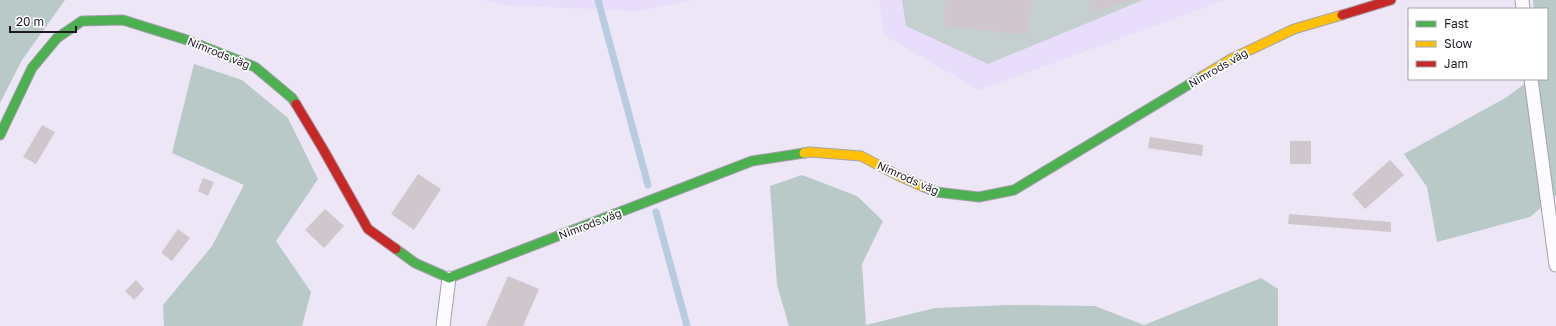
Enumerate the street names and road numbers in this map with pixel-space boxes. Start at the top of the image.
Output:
street label: Nimrods väg [186,34,252,71]
street label: Nimrods väg [1186,45,1250,90]
street label: Nimrods väg [875,158,941,197]
street label: Nimrods väg [557,206,623,241]

